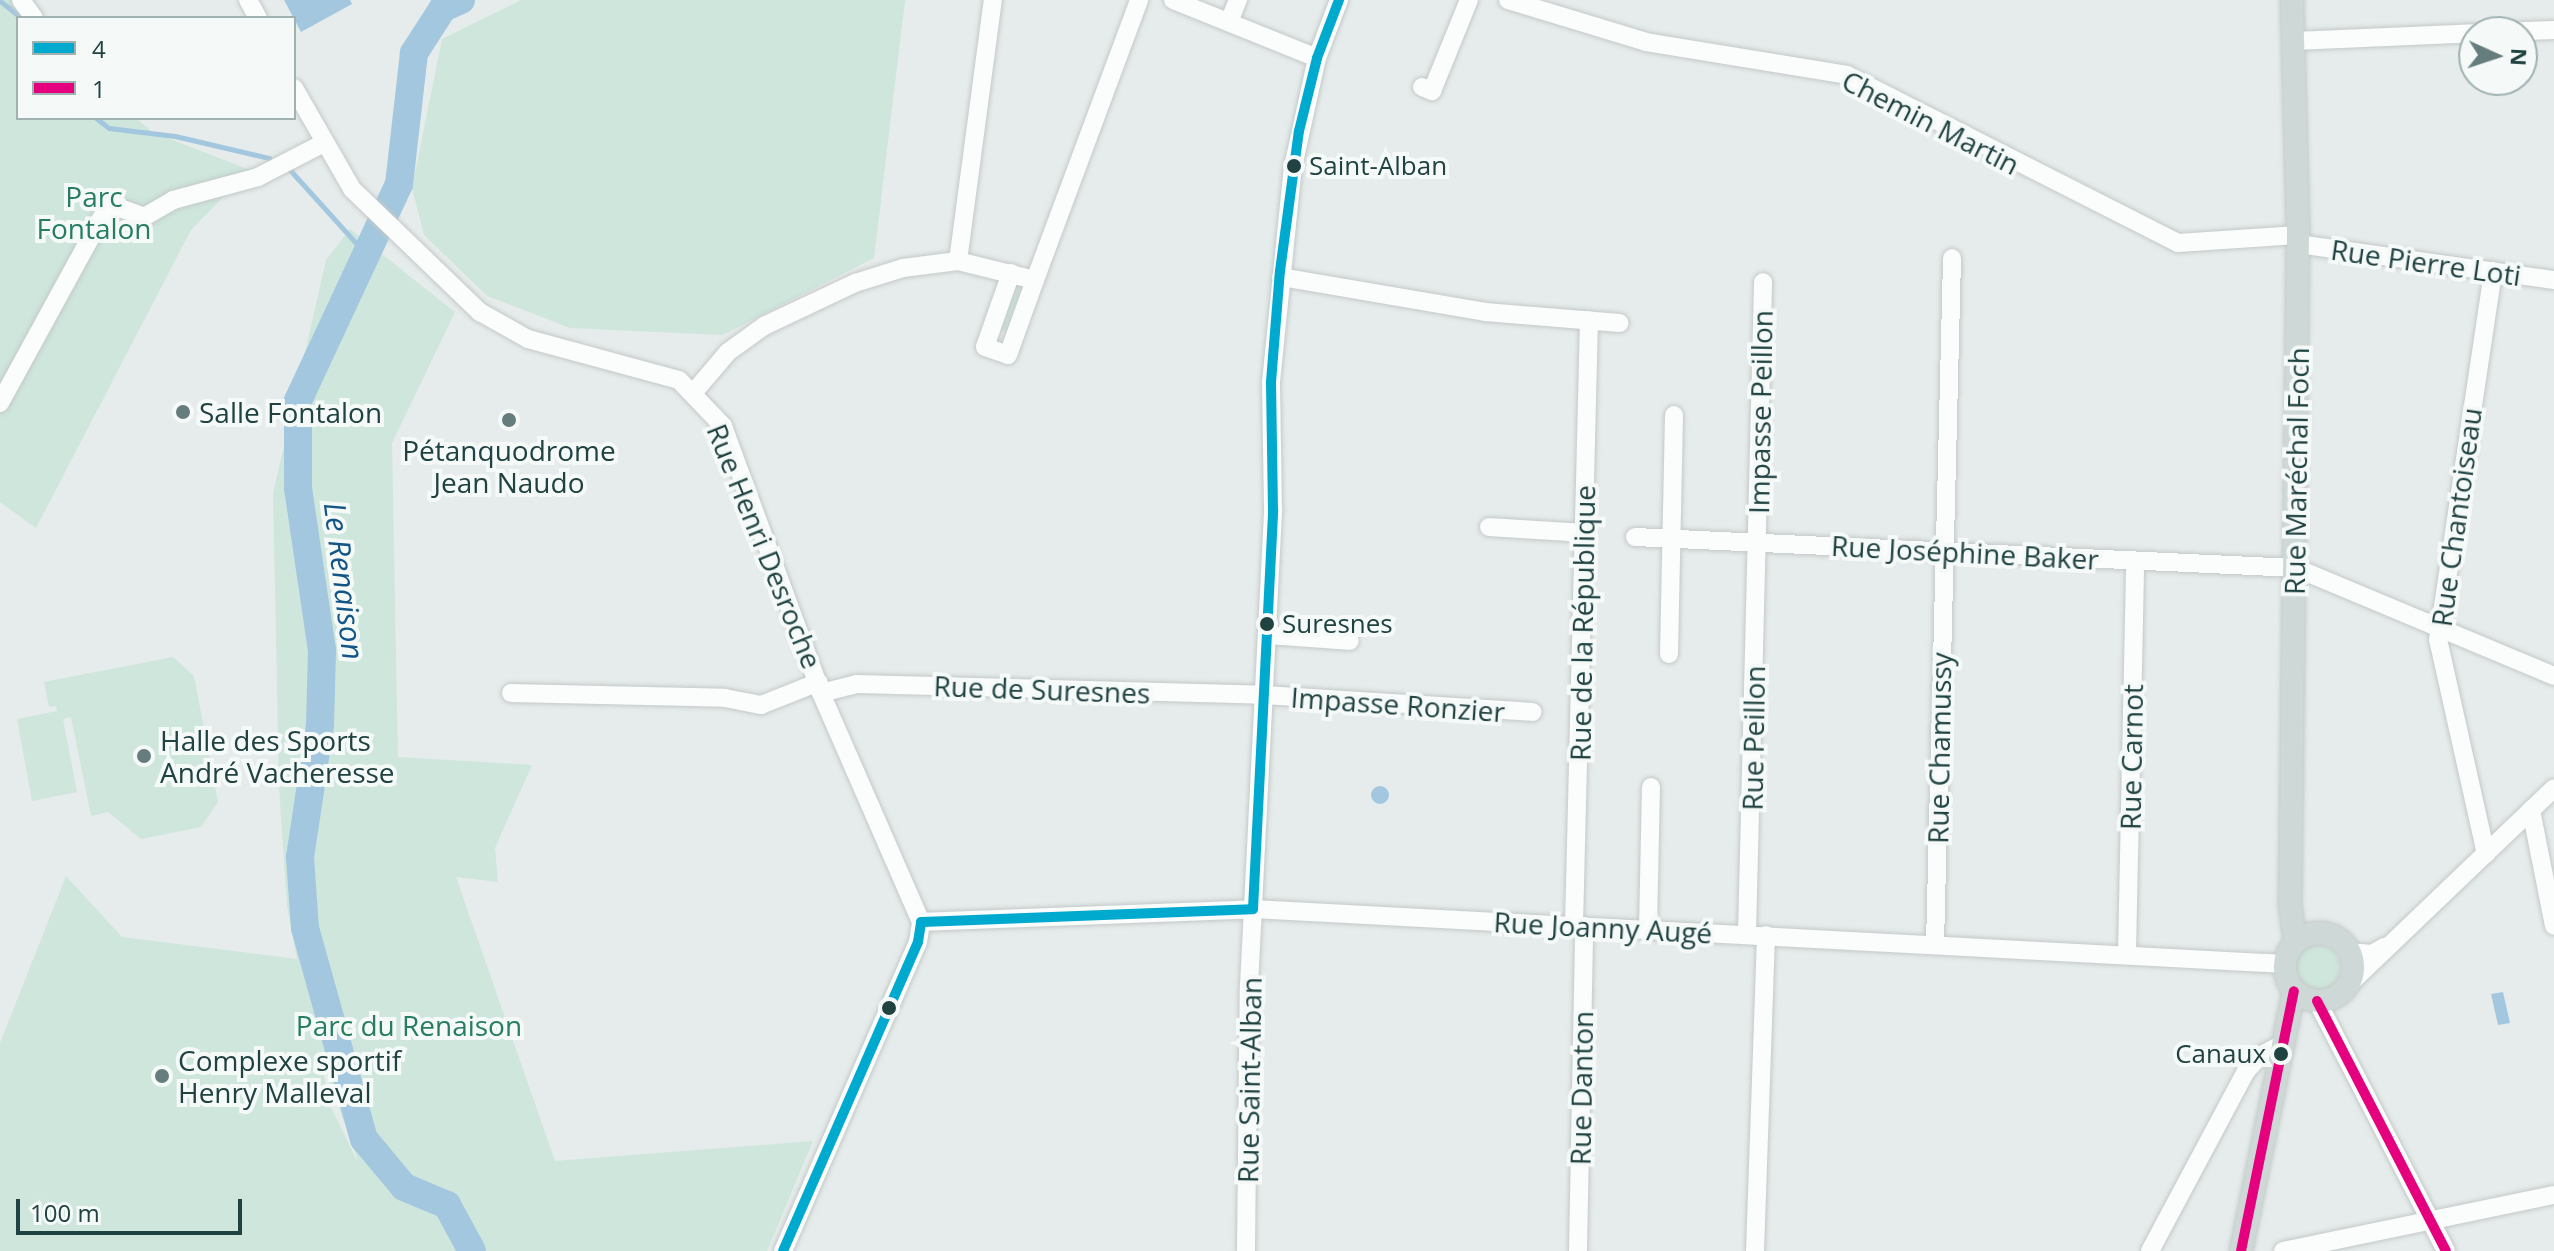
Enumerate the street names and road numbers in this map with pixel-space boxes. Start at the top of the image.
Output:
street label: Chemin Martin [1837,63,2025,181]
street label: Rue Pierre Loti [2329,232,2523,292]
street label: Impasse Peillon [1741,310,1779,514]
street label: Rue Maréchal Foch [2277,347,2315,595]
street label: Rue Chantoiseau [2424,405,2488,629]
street label: Rue Henri Desroche [701,419,829,673]
street label: Rue de la République [1563,485,1601,761]
street label: Rue Joséphine Baker [1830,528,2100,576]
street label: Rue Chamussy [1921,652,1957,844]
street label: Rue Peillon [1735,665,1771,811]
street label: Rue de Suresnes [933,668,1151,710]
street label: Impasse Ronzier [1290,680,1506,728]
street label: Rue Carnot [2113,684,2149,830]
street label: Rue Joanny Augé [1493,904,1713,950]
street label: Rue Saint-Alban [1230,977,1268,1183]
street label: Rue Danton [1563,1010,1599,1166]

